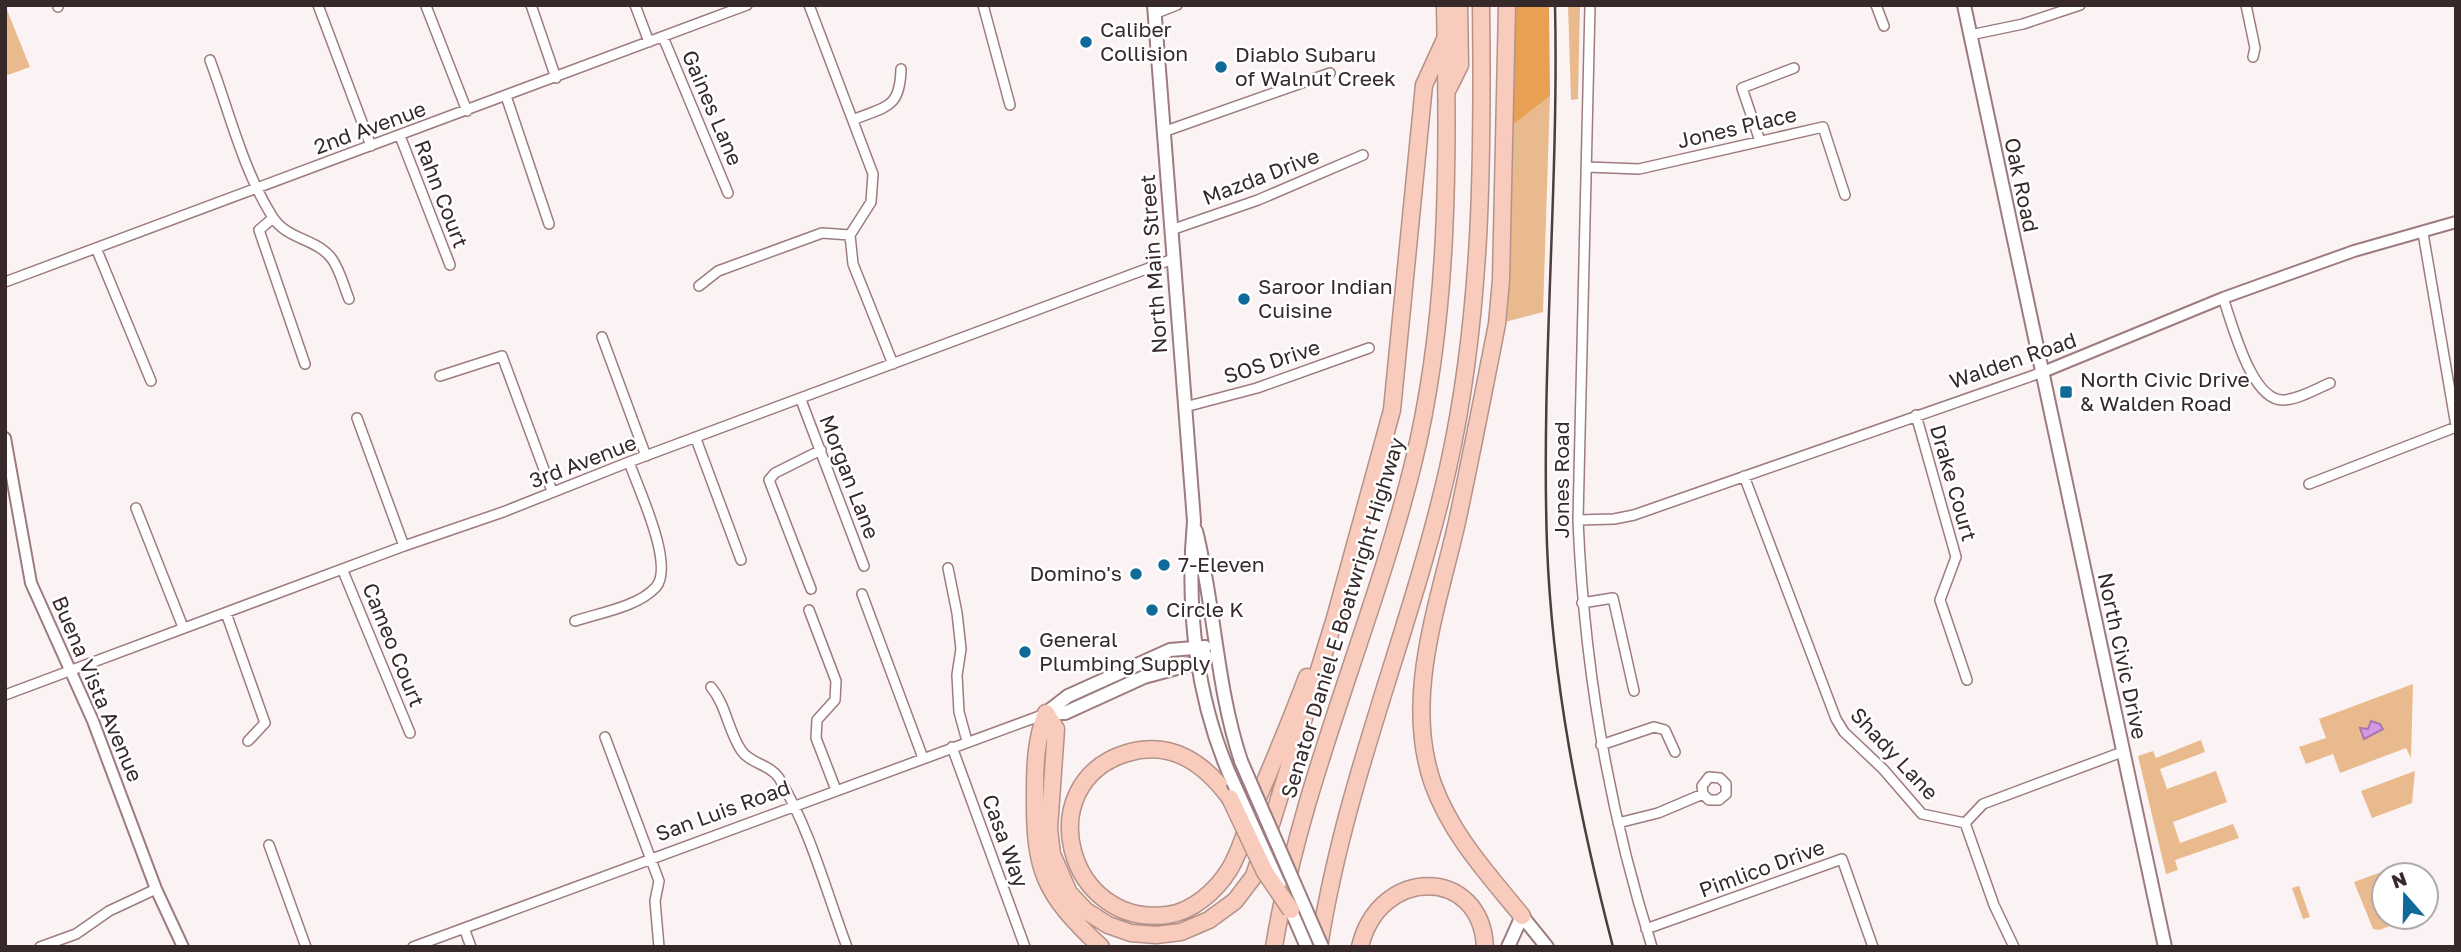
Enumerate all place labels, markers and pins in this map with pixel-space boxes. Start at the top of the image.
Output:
place label: Caliber Collision [1100,16,1188,66]
marker: Caliber Collision [1078,34,1094,50]
place label: Diablo Subaru of Walnut Creek [1235,41,1396,91]
marker: Diablo Subaru of Walnut Creek [1213,59,1229,75]
place label: Saroor Indian Cuisine [1258,273,1393,323]
marker: Saroor Indian Cuisine [1236,291,1252,307]
place label: North Civic Drive & Walden Road [2080,366,2250,416]
marker: North Civic Drive & Walden Road [2058,384,2074,400]
place label: 7-Eleven [1178,551,1265,577]
marker: 7-Eleven [1156,557,1172,573]
place label: Domino's [1029,560,1122,586]
marker: Domino's [1128,566,1144,582]
place label: Circle K [1166,596,1244,622]
marker: Circle K [1144,602,1160,618]
place label: General Plumbing Supply [1039,626,1211,676]
marker: General Plumbing Supply [1017,644,1033,660]

